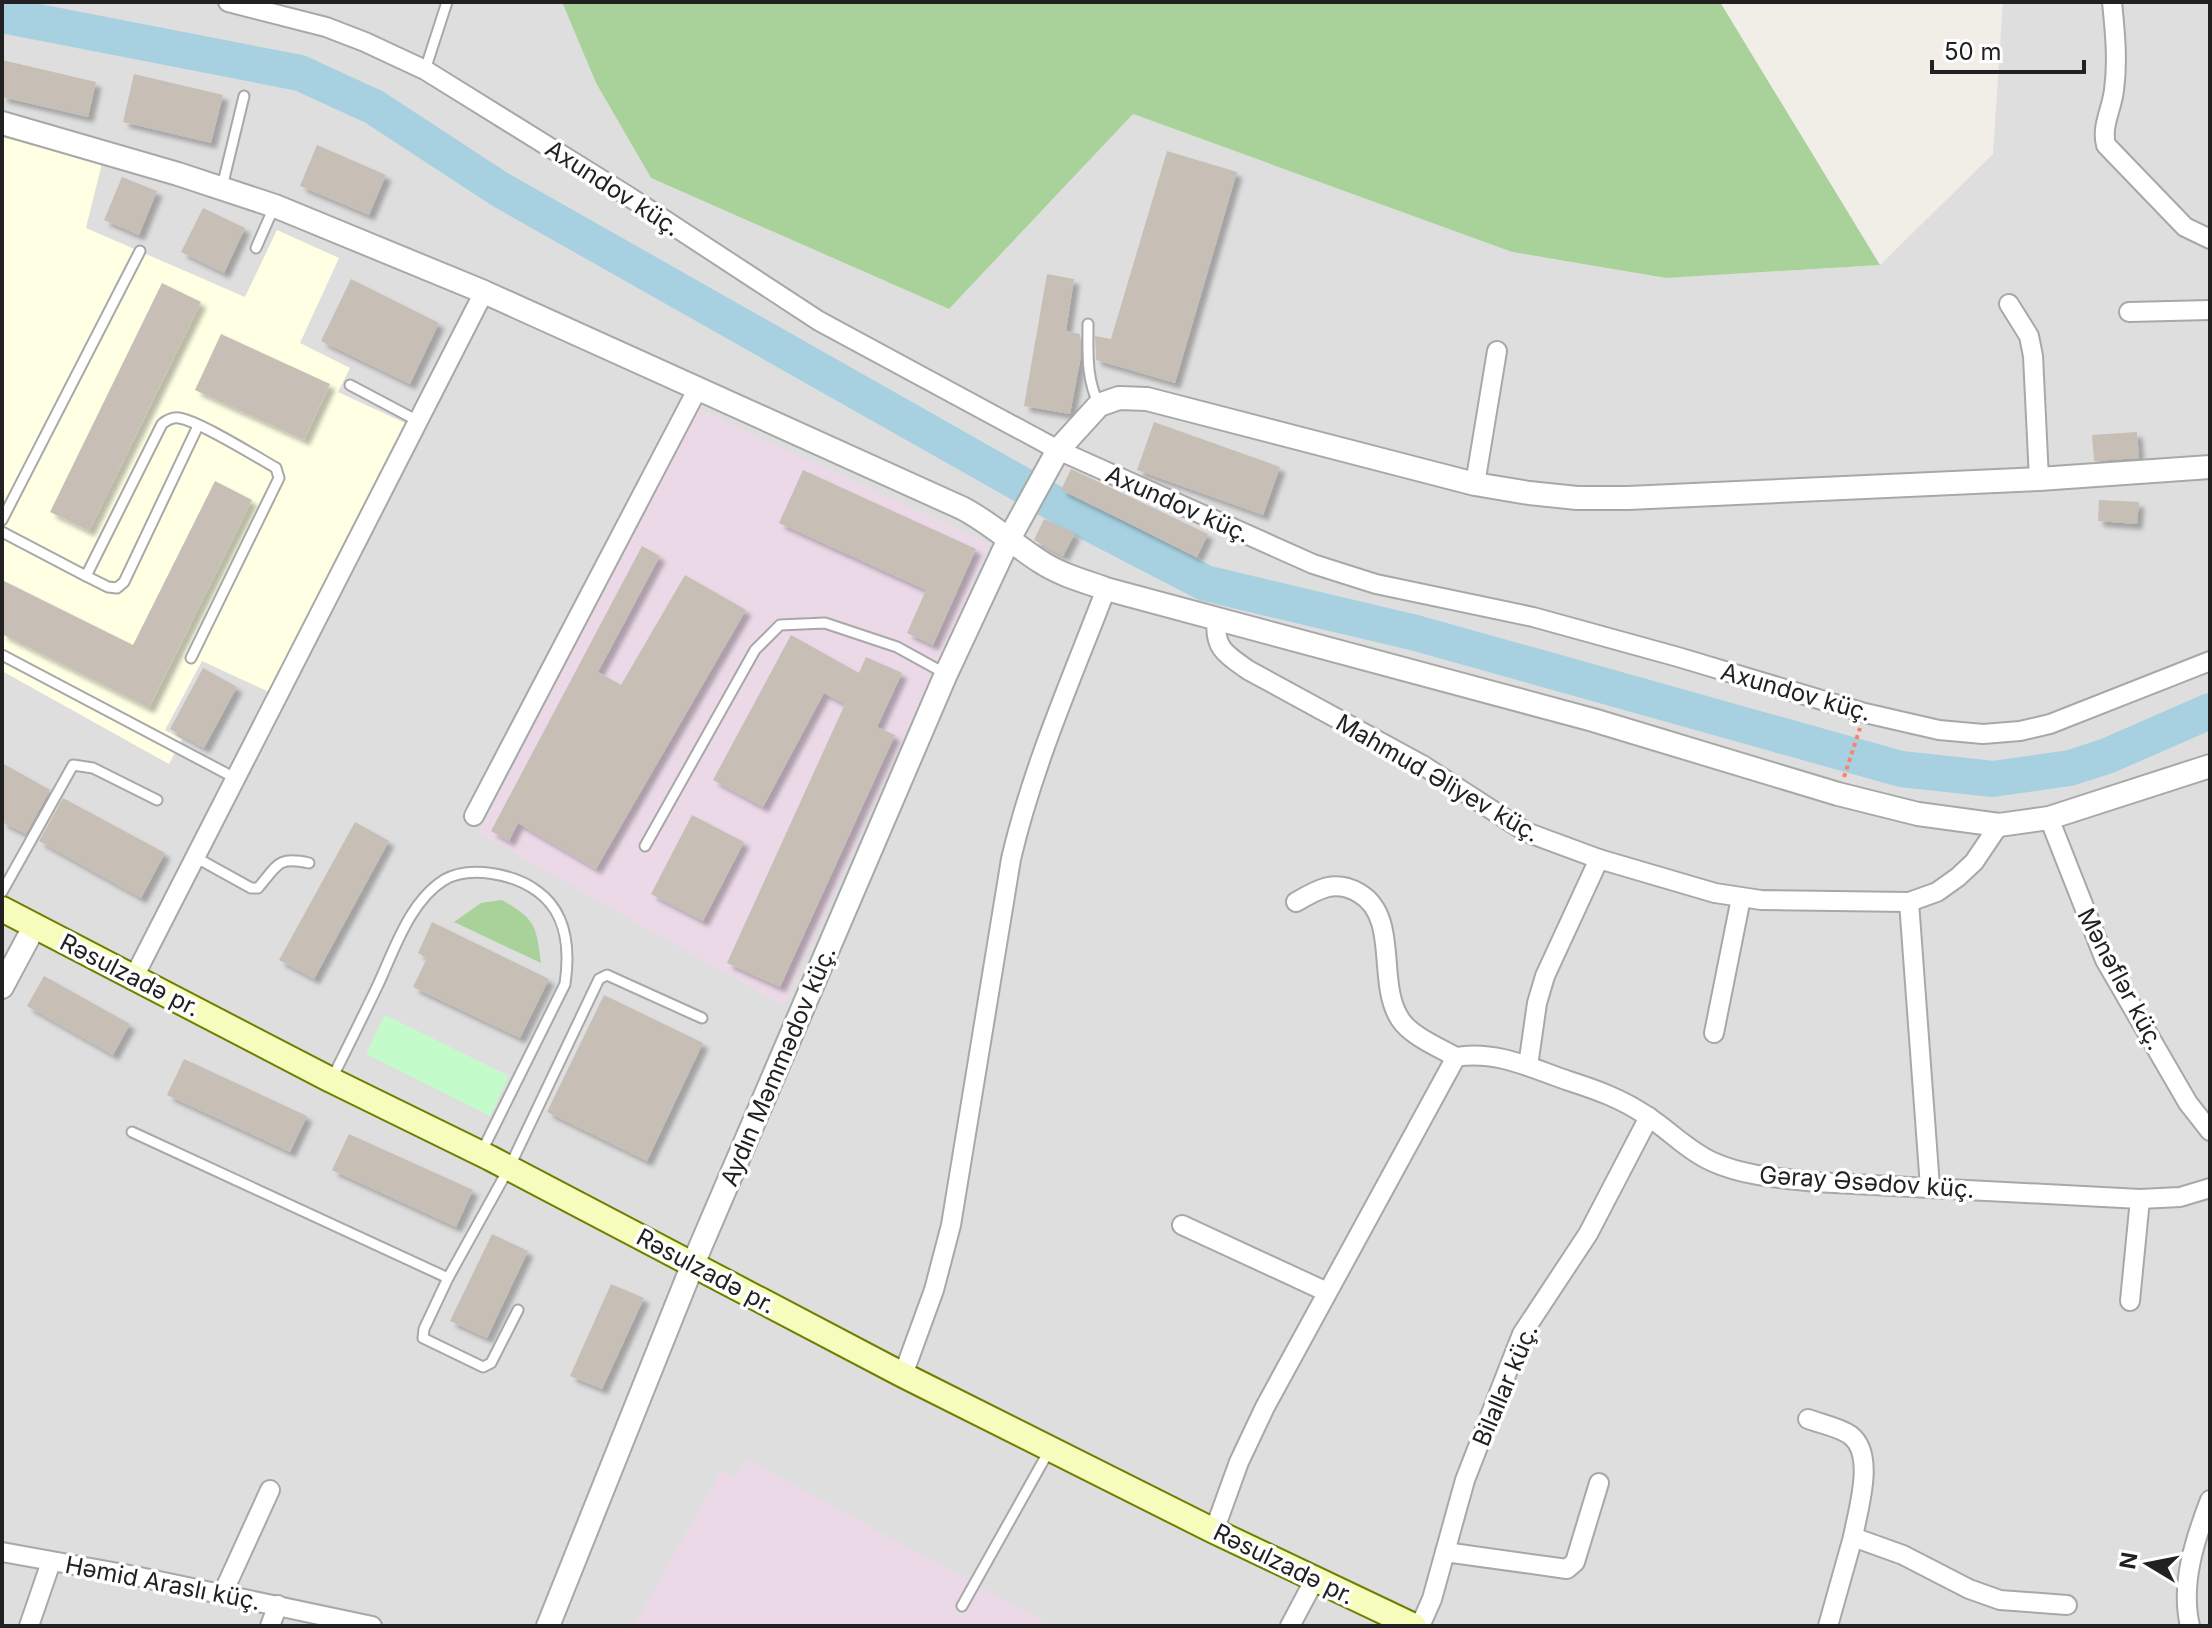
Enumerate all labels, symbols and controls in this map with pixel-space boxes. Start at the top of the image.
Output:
scale bar [1932,24,2084,74]
text: 50 m [1944,37,2002,66]
street label: Axundov küç. [540,134,686,242]
street label: Axundov küç. [1101,459,1255,549]
street label: Axundov küç. [1718,657,1874,727]
street label: Mahmud Əliyev küç. [1331,708,1545,848]
street label: Mənəflər küç. [2072,903,2170,1055]
street label: Rəsulzadə pr. [55,927,205,1023]
street label: Aydın Məmmədov küç. [714,942,842,1190]
street label: Gəray Əsədov küç. [1758,1160,1976,1204]
street label: Rəsulzadə pr. [632,1222,780,1320]
street label: Bilallar küç. [1466,1320,1544,1450]
street label: Rəsulzadə pr. [1209,1517,1359,1611]
north arrow [2108,1524,2188,1604]
street label: Həmid Araslı küç. [63,1550,263,1616]
text: N [2114,1550,2143,1571]

